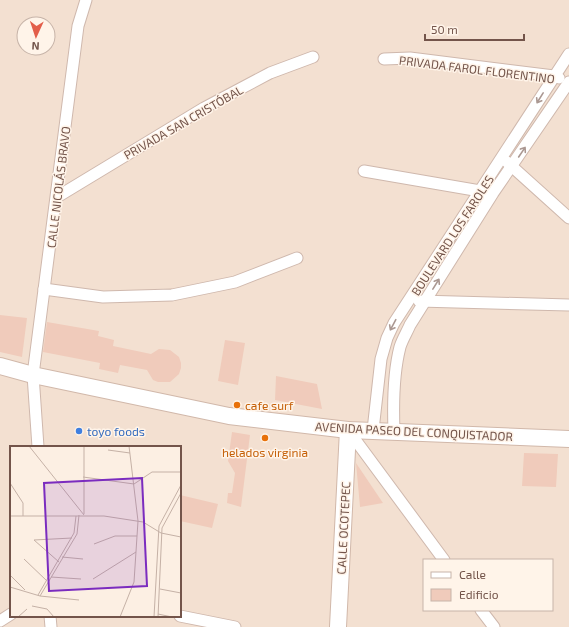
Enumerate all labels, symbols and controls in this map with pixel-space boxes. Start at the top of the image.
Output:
north arrow [16,16,56,56]
scale bar [425,16,524,42]
text: 50 m [431,22,458,36]
text: N [31,40,40,53]
street label: PRIVADA FAROL FLORENTINO [398,53,556,85]
street label: PRIVADA SAN CRISTÓBAL [121,82,245,162]
one-way arrow [535,93,544,104]
street label: CALLE NICOLÁS BRAVO [44,125,72,249]
one-way arrow [518,147,526,158]
street label: BOULEVARD LOS FAROLES [408,172,496,298]
one-way arrow [432,278,440,290]
one-way arrow [389,319,396,331]
place label: cafe surf [245,398,294,412]
marker: cafe surf [232,400,242,410]
street label: AVENIDA PASEO DEL CONQUISTADOR [315,419,513,444]
place label: toyo foods [87,424,145,438]
marker: toyo foods [74,426,84,436]
marker: helados virginia [260,433,270,443]
place label: helados virginia [222,445,308,459]
inset map [10,446,181,617]
street label: CALLE OCOTEPEC [334,481,352,575]
legend [423,559,553,611]
text: Calle [459,567,486,581]
text: Edificio [459,587,499,601]

